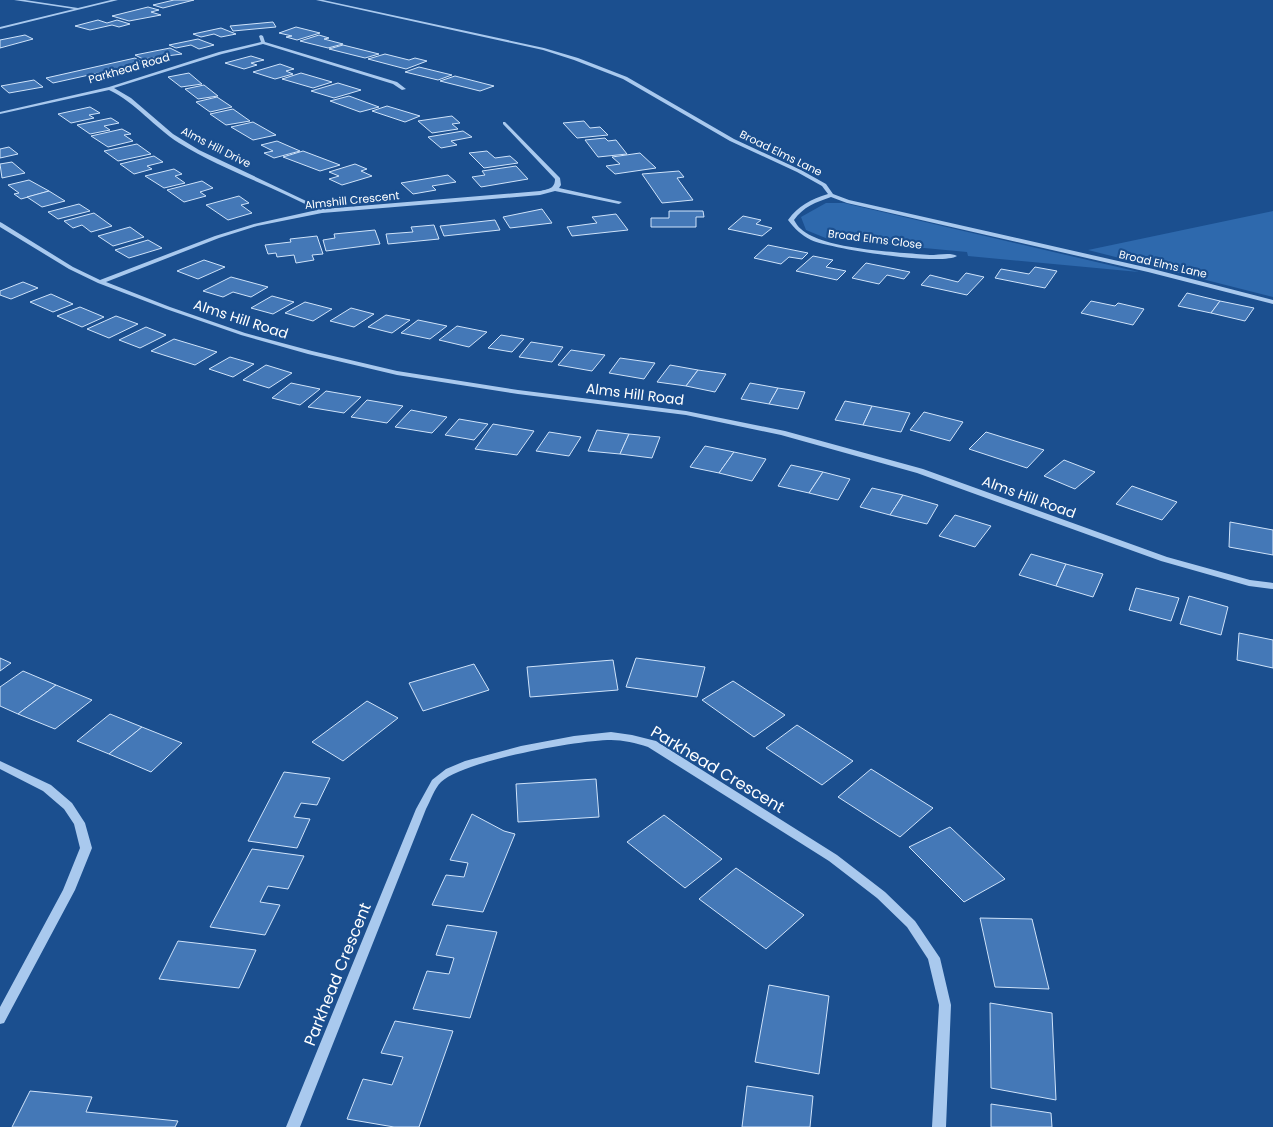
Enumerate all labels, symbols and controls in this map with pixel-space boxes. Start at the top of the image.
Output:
street label: Parkhead Road [86,49,172,87]
street label: Alms Hill Drive [178,123,254,172]
street label: Broad Elms Lane [737,126,825,180]
street label: Almshill Crescent [304,187,400,213]
street label: Broad Elms Close [827,225,923,253]
street label: Broad Elms Lane [1117,246,1209,282]
street label: Alms Hill Road [191,294,291,344]
street label: Alms Hill Road [585,378,685,410]
street label: Alms Hill Road [979,471,1079,523]
street label: Parkhead Crescent [646,720,789,819]
street label: Parkhead Crescent [298,899,377,1049]

